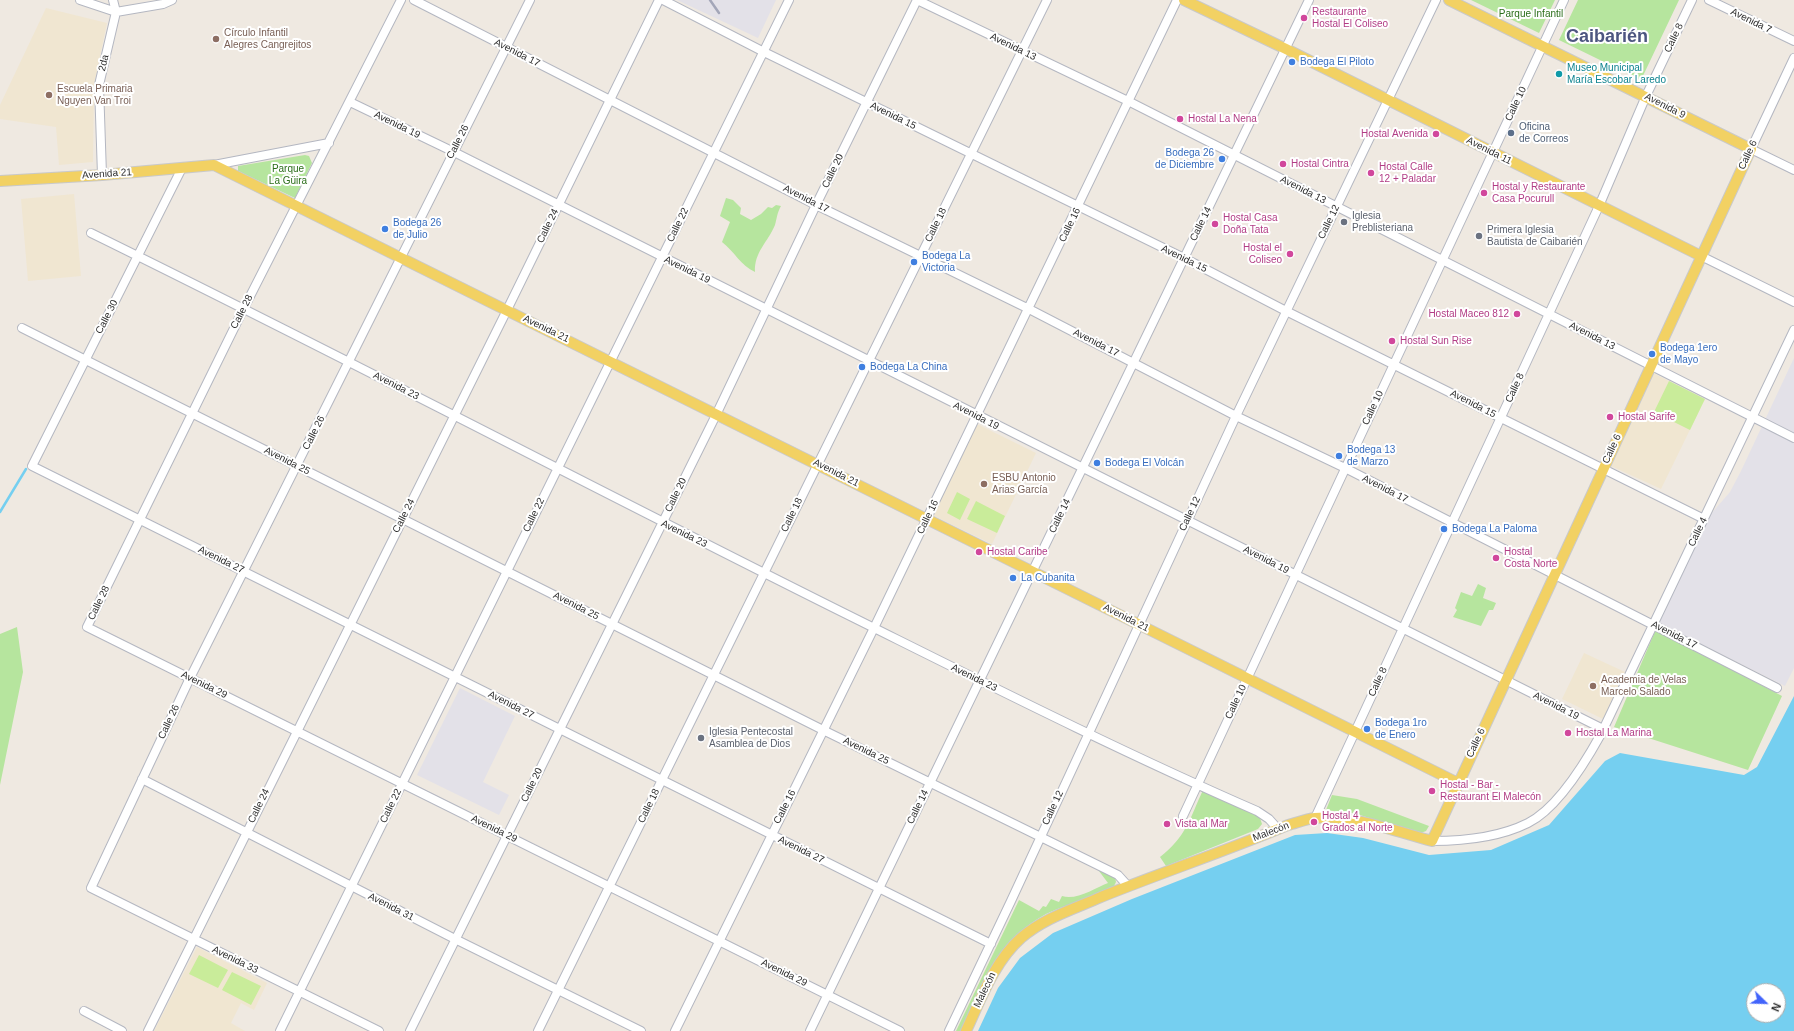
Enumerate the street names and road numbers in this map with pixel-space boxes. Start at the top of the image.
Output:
street label: Avenida 7 [1728,6,1774,36]
street label: Calle 8 [1662,21,1686,55]
street label: Avenida 13 [988,31,1038,63]
street label: Avenida 17 [492,36,542,70]
street label: 2da [96,54,112,72]
street label: Calle 10 [1503,85,1529,123]
street label: Avenida 9 [1643,91,1687,121]
street label: Avenida 15 [868,100,918,132]
street label: Avenida 19 [372,109,422,141]
street label: Calle 26 [444,123,472,161]
street label: Avenida 11 [1464,135,1514,167]
street label: Calle 6 [1736,138,1760,172]
street label: Calle 20 [820,152,846,190]
street label: Avenida 21 [82,166,132,182]
street label: Avenida 13 [1278,173,1328,207]
street label: Avenida 17 [781,182,831,216]
street label: Calle 12 [1316,203,1342,241]
street label: Calle 14 [1188,205,1214,243]
street label: Calle 22 [665,206,691,244]
street label: Calle 18 [923,206,949,244]
street label: Calle 16 [1057,206,1083,244]
street label: Calle 24 [535,207,561,245]
street label: Avenida 15 [1159,243,1209,275]
street label: Avenida 19 [662,254,712,286]
street label: Calle 28 [228,293,256,331]
street label: Calle 30 [93,298,121,336]
street label: Avenida 21 [521,313,571,345]
street label: Avenida 13 [1567,319,1617,353]
street label: Avenida 17 [1071,326,1121,360]
street label: Avenida 23 [371,369,421,403]
street label: Calle 8 [1503,371,1527,405]
street label: Avenida 15 [1448,387,1498,421]
street label: Calle 10 [1360,389,1386,427]
street label: Avenida 19 [951,399,1001,433]
street label: Calle 26 [300,414,328,452]
street label: Calle 6 [1600,432,1624,466]
street label: Avenida 25 [262,444,312,478]
street label: Avenida 21 [811,456,861,490]
street label: Avenida 17 [1360,472,1410,506]
street label: Calle 20 [663,476,689,514]
street label: Calle 12 [1177,495,1203,533]
street label: Calle 22 [521,496,547,534]
street label: Calle 18 [779,496,805,534]
street label: Calle 24 [390,497,418,535]
street label: Calle 14 [1047,497,1073,535]
street label: Calle 16 [915,498,941,536]
street label: Calle 4 [1686,515,1710,549]
street label: Avenida 23 [659,518,709,550]
street label: Avenida 19 [1241,543,1291,577]
street label: Avenida 27 [196,544,246,576]
street label: Calle 28 [86,584,112,622]
street label: Avenida 25 [551,589,601,623]
street label: Avenida 21 [1101,601,1151,635]
street label: Avenida 17 [1649,618,1699,652]
street label: Avenida 23 [949,662,999,694]
street label: Calle 8 [1366,665,1390,699]
street label: Avenida 29 [179,669,229,701]
street label: Calle 10 [1223,683,1249,721]
street label: Avenida 27 [486,688,536,722]
street label: Avenida 19 [1531,689,1581,723]
street label: Calle 26 [156,703,182,741]
street label: Calle 6 [1464,726,1488,760]
street label: Avenida 25 [841,735,891,767]
street label: Calle 20 [519,766,545,804]
street label: Calle 24 [246,787,272,825]
street label: Calle 22 [378,787,404,825]
street label: Calle 18 [636,787,662,825]
street label: Calle 16 [771,788,799,826]
street label: Calle 14 [905,788,931,826]
street label: Calle 12 [1040,789,1066,827]
street label: Avenida 29 [469,813,519,845]
street label: Malecón [1251,820,1291,844]
street label: Avenida 27 [776,834,826,866]
street label: Avenida 31 [366,890,416,924]
street label: Avenida 33 [210,944,260,976]
street label: Avenida 29 [759,957,809,989]
street label: Malecón [971,970,999,1010]

